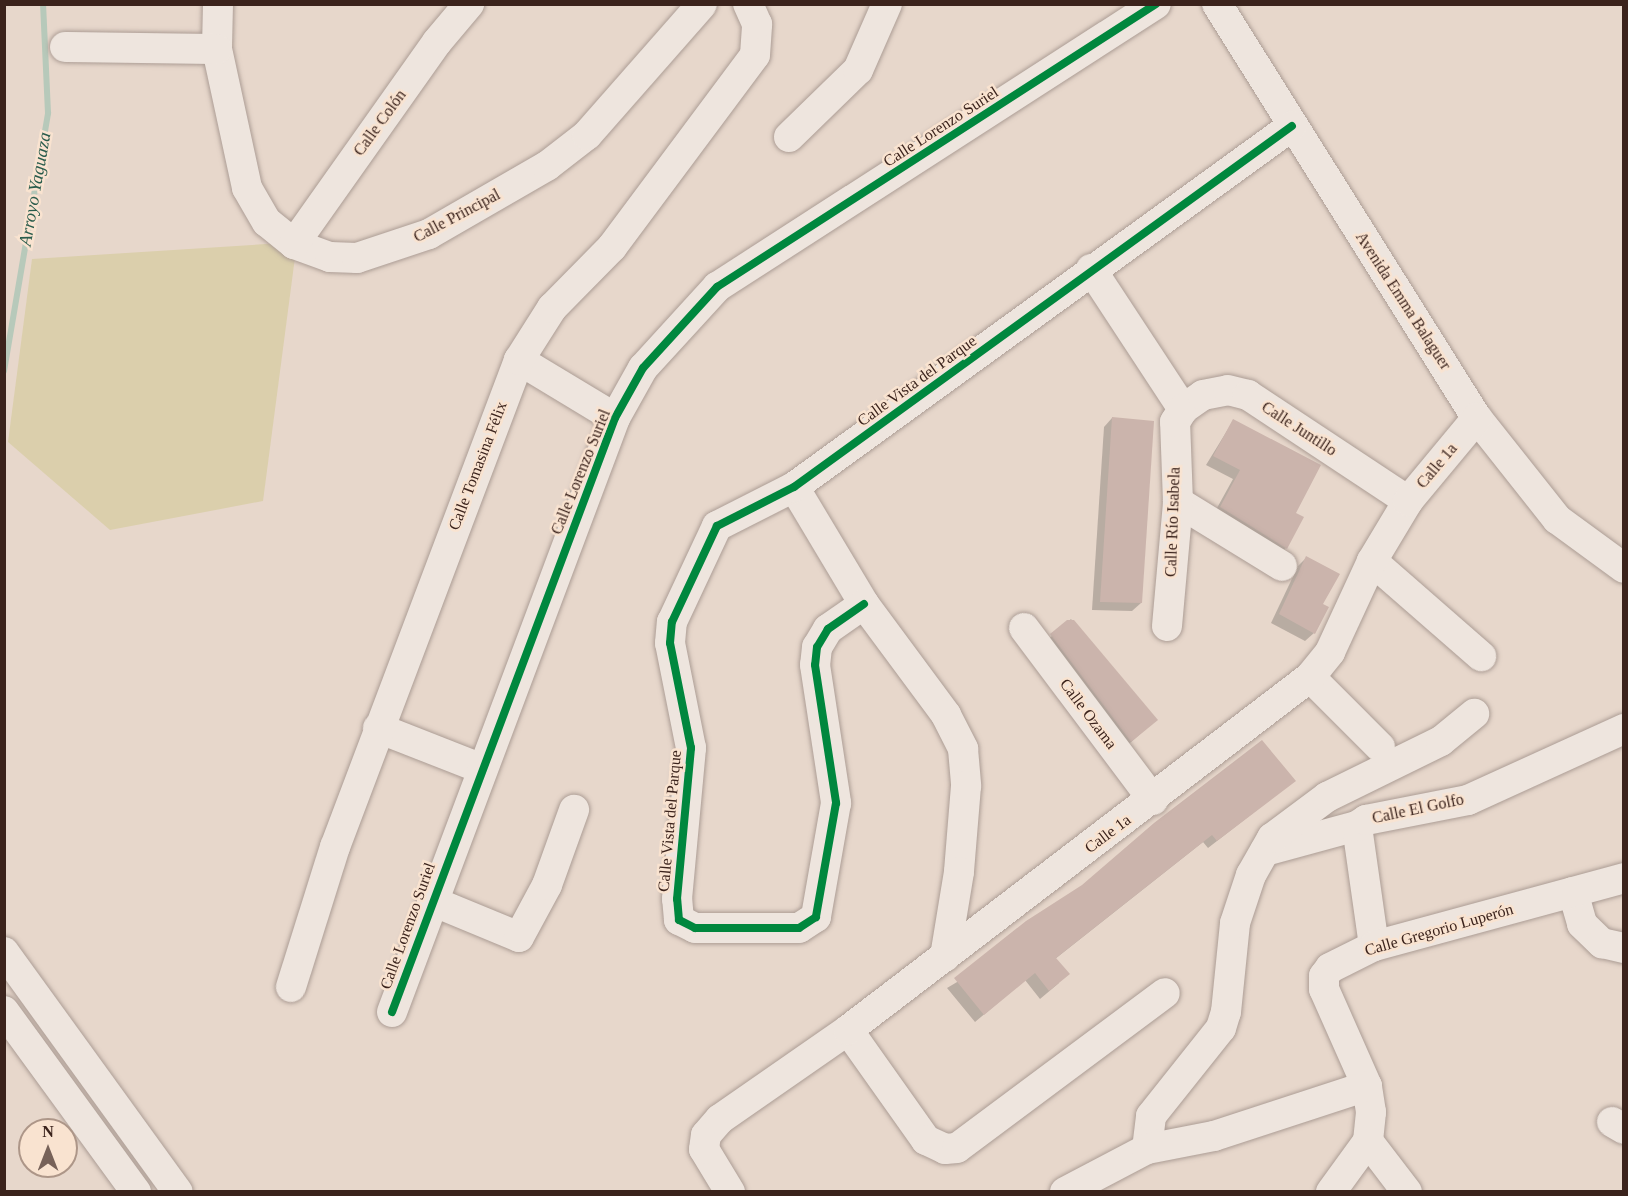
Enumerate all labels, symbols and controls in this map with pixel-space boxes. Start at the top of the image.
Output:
street label: Calle Lorenzo Suriel [880,83,1002,171]
street label: Calle Colón [350,86,410,160]
water label: Arroyo Yaguaza [14,130,56,248]
street label: Calle Principal [410,185,504,247]
street label: Avenida Emma Balaguer [1351,228,1455,374]
street label: Calle Vista del Parque [854,331,980,431]
street label: Calle Juntillo [1258,398,1340,460]
street label: Calle Tomasina Félix [445,399,511,533]
street label: Calle Lorenzo Suriel [547,407,615,537]
street label: Calle 1a [1413,440,1461,492]
street label: Calle Río Isabela [1161,467,1185,577]
street label: Calle Ozama [1055,675,1121,753]
street label: Calle Vista del Parque [654,749,686,893]
street label: Calle El Golfo [1370,790,1466,828]
street label: Calle 1a [1081,810,1135,858]
street label: Calle Lorenzo Suriel [376,860,440,992]
street label: Calle Gregorio Luperón [1362,900,1516,960]
north arrow [18,1118,78,1178]
text: N [42,1123,54,1140]

